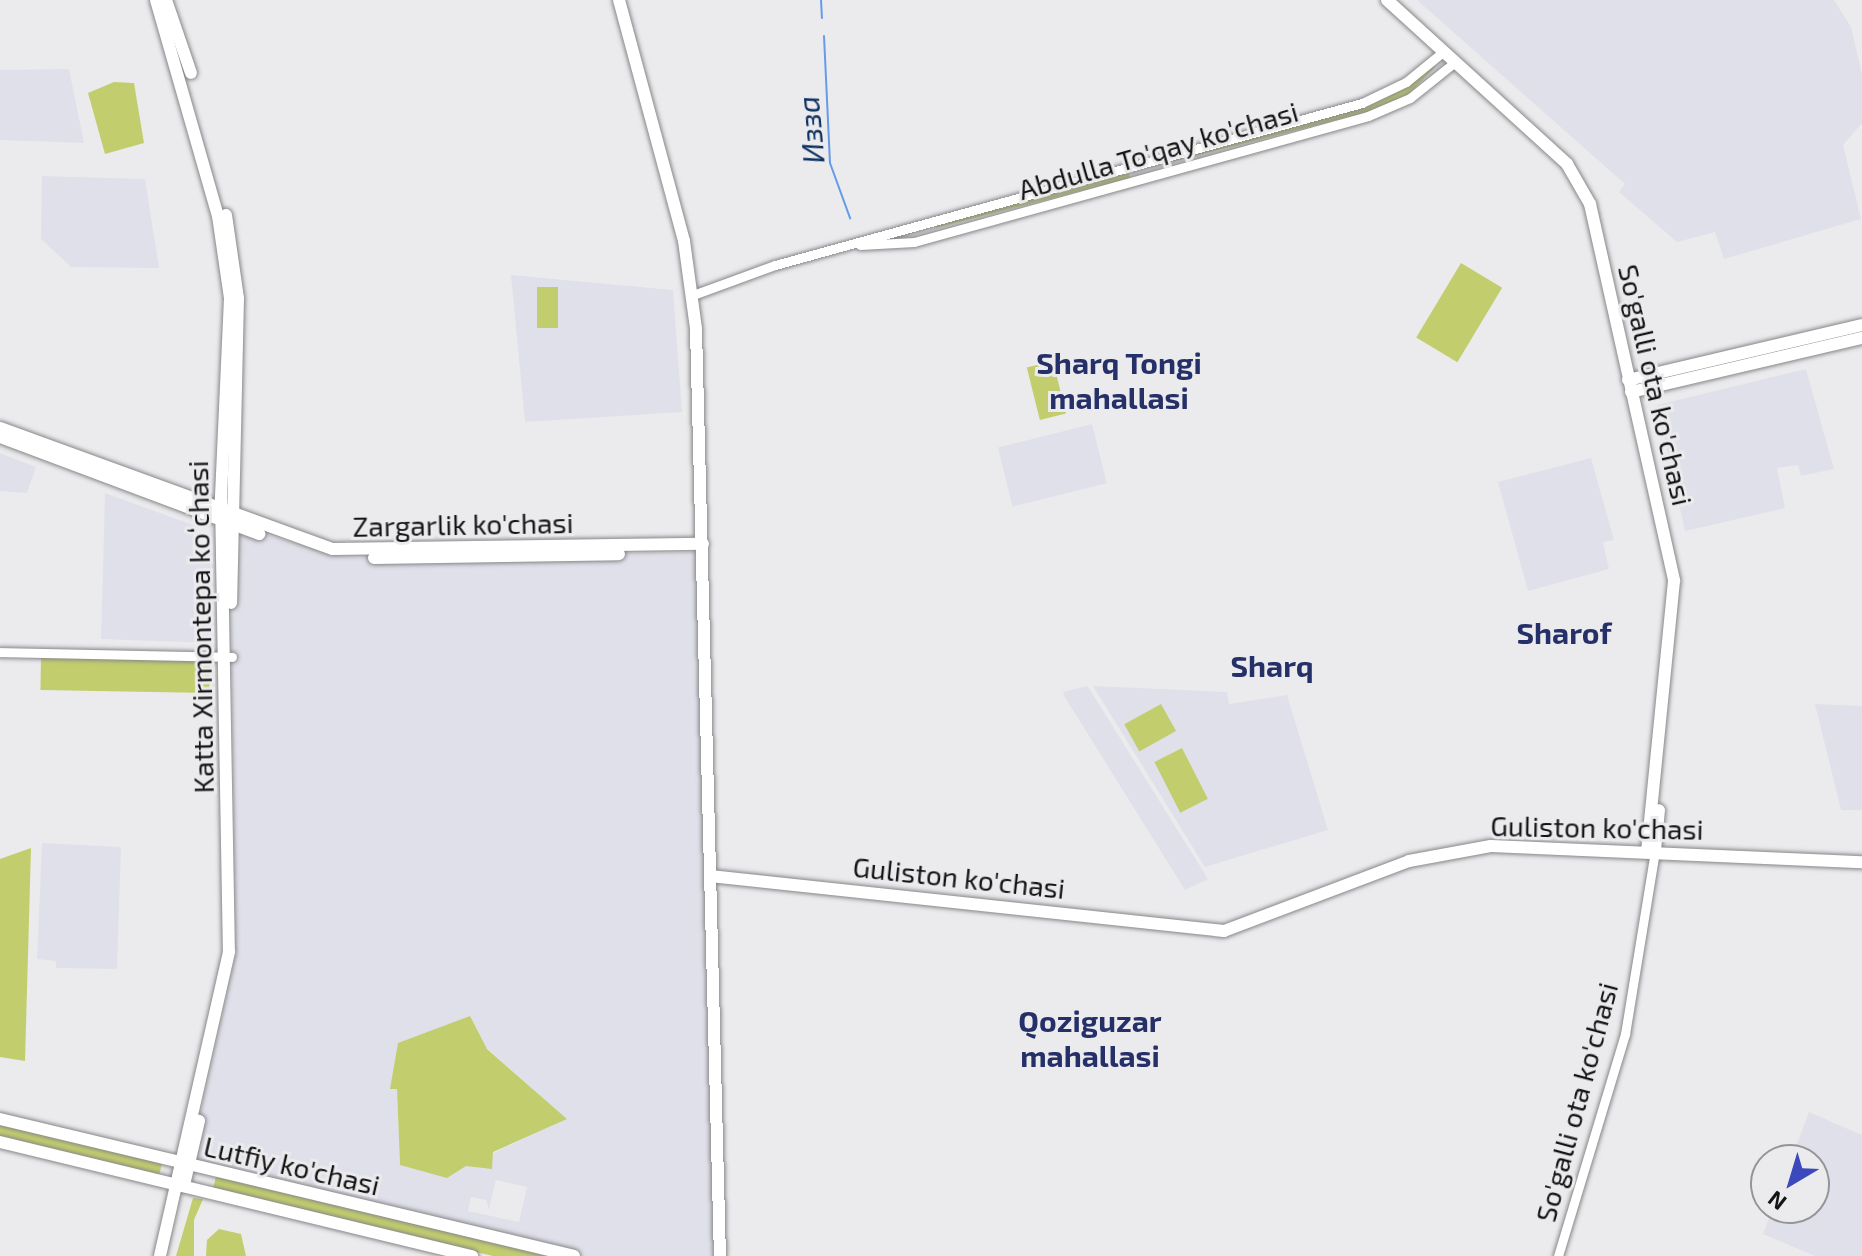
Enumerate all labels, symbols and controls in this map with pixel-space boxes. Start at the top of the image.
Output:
street label: Abdulla To'qay ko'chasi [1014,94,1302,206]
water label: Изза [789,95,831,165]
street label: So'galli ota ko'chasi [1612,261,1700,509]
district label: Sharq Tongi mahallasi [1036,344,1202,414]
street label: Katta Xirmontepa koʻchasi [180,460,220,794]
street label: Zargarlik ko'chasi [352,505,574,543]
district label: Sharof [1516,614,1612,650]
district label: Sharq [1230,647,1314,683]
street label: Guliston ko'chasi [1490,808,1704,846]
street label: Guliston ko'chasi [851,849,1067,905]
street label: So'galli ota ko'chasi [1528,979,1624,1225]
district label: Qoziguzar mahallasi [1018,1002,1162,1072]
street label: Lutfiy ko'chasi [200,1128,384,1202]
north arrow [1750,1144,1830,1224]
text: N [1762,1186,1791,1216]

